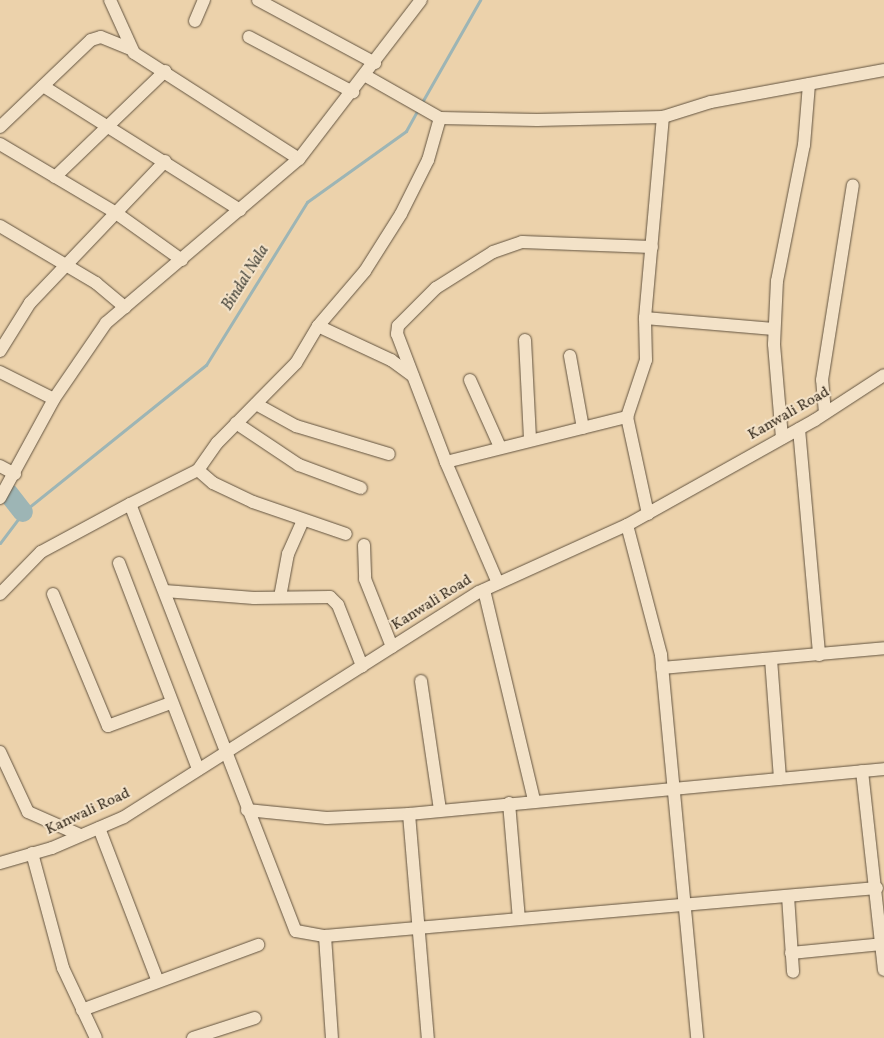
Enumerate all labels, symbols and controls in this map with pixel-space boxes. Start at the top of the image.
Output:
water label: Bindal Nala [218,242,274,314]
street label: Kanwali Road [745,383,833,445]
street label: Kanwali Road [389,571,475,635]
street label: Kanwali Road [43,785,133,839]

